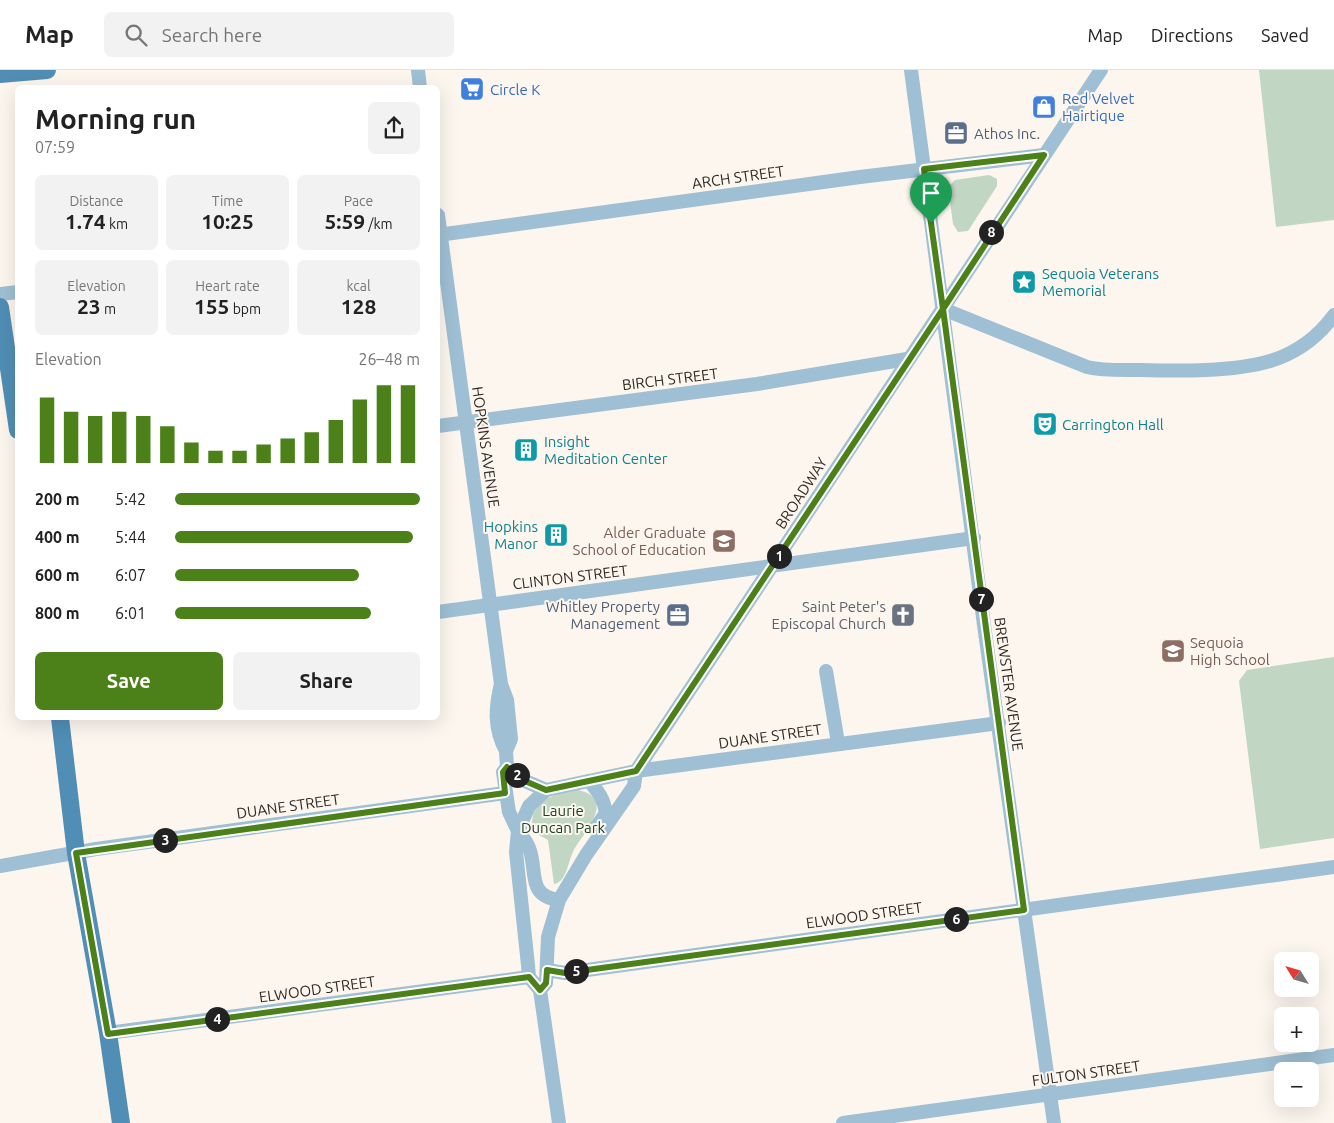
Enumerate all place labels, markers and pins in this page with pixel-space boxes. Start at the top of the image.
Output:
supermarket icon: Circle K [459,76,485,102]
place label: Circle K [490,81,540,98]
place label: Red Velvet Hairtique [1062,90,1135,124]
shop icon: Red Velvet Hairtique [1031,94,1057,120]
office icon: Athos Inc. [943,120,969,146]
place label: Athos Inc. [974,125,1040,142]
pin [910,172,952,223]
pin: 8 [978,220,1004,244]
place label: Sequoia Veterans Memorial [1042,265,1159,299]
place icon: Sequoia Veterans Memorial [1011,269,1037,295]
theatre icon: Carrington Hall [1032,411,1058,437]
place label: Carrington Hall [1062,416,1164,433]
place label: Insight Meditation Center [544,433,668,467]
building icon: Insight Meditation Center [513,437,539,463]
place label: Hopkins Manor [484,518,538,552]
building icon: Hopkins Manor [543,522,569,548]
place label: Alder Graduate School of Education [573,524,706,558]
school or university icon: Alder Graduate School of Education [711,528,737,554]
pin: 1 [766,544,792,568]
pin: 7 [968,586,994,612]
place label: Whitley Property Management [546,598,660,632]
place label: Saint Peter's Episcopal Church [772,598,886,632]
office icon: Whitley Property Management [665,602,691,628]
church icon: Saint Peter's Episcopal Church [890,602,916,628]
place label: Sequoia High School [1190,634,1270,668]
school or university icon: Sequoia High School [1160,638,1186,664]
pin: 2 [504,762,530,788]
pin: 3 [152,828,178,852]
pin: 6 [944,906,968,932]
pin: 5 [564,958,588,984]
pin: 4 [204,1006,230,1032]

